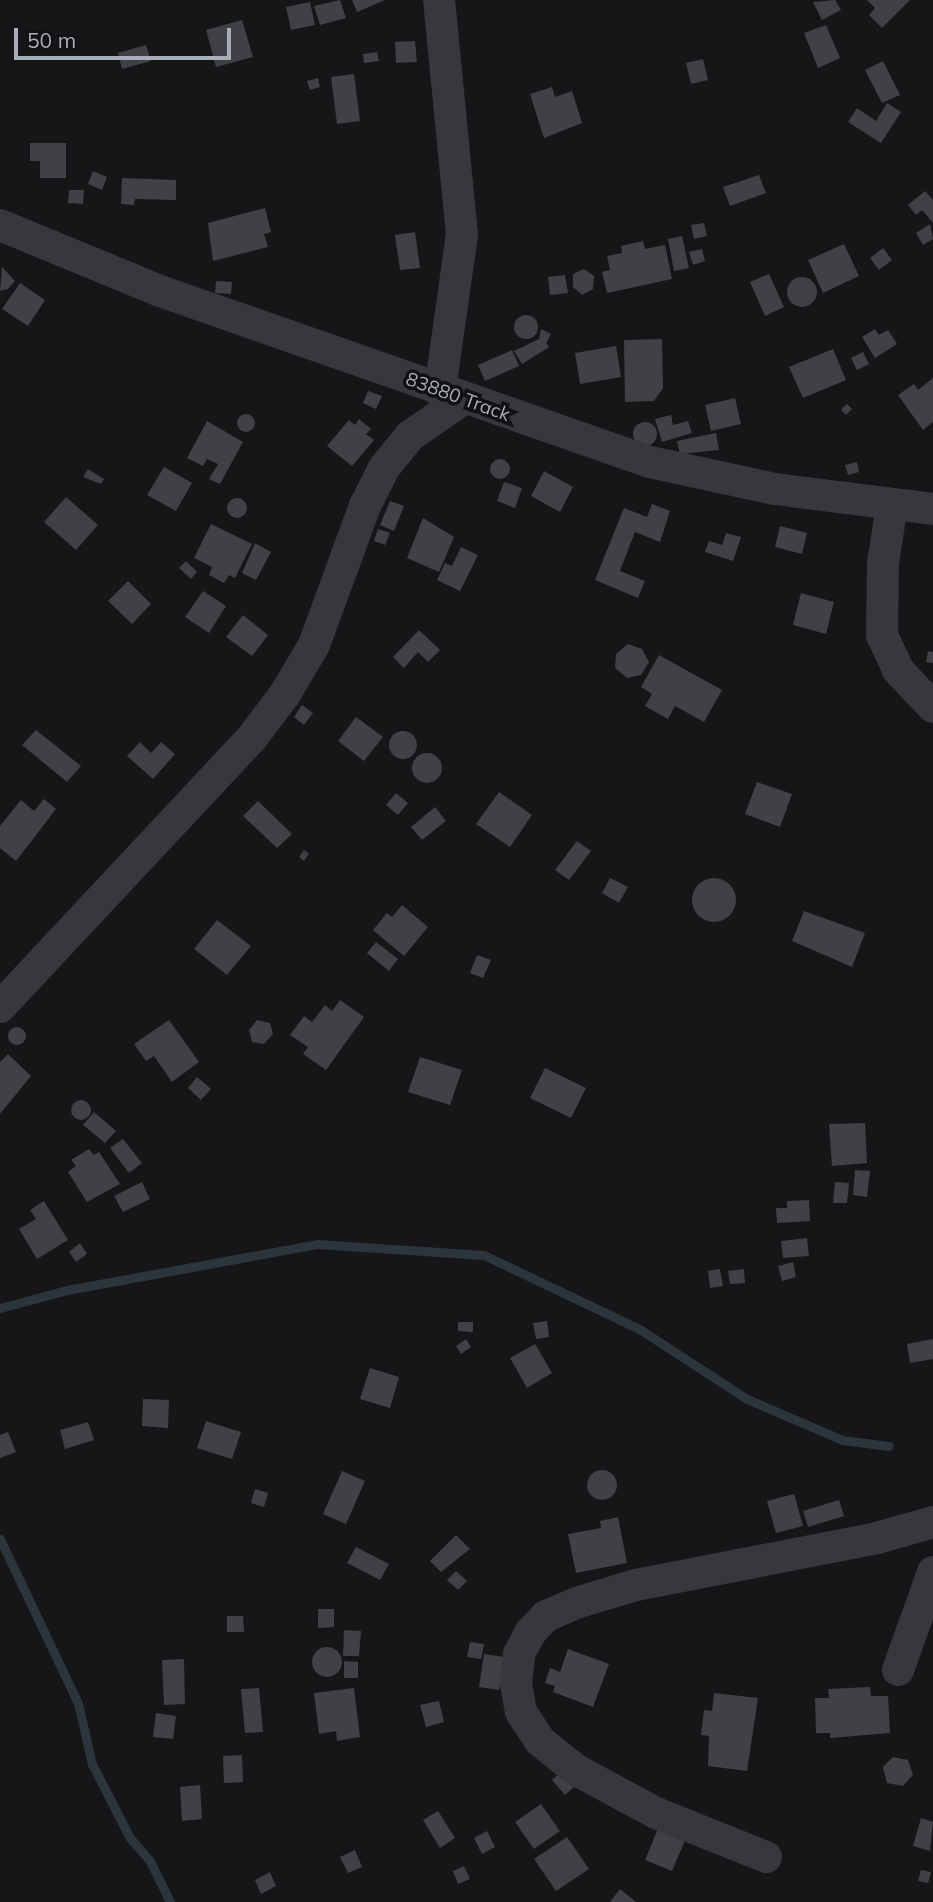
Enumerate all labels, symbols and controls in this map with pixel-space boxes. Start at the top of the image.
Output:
scale bar [18,14,234,58]
text: 50 m [27,27,76,53]
street label: 83880 Track [403,368,513,426]

